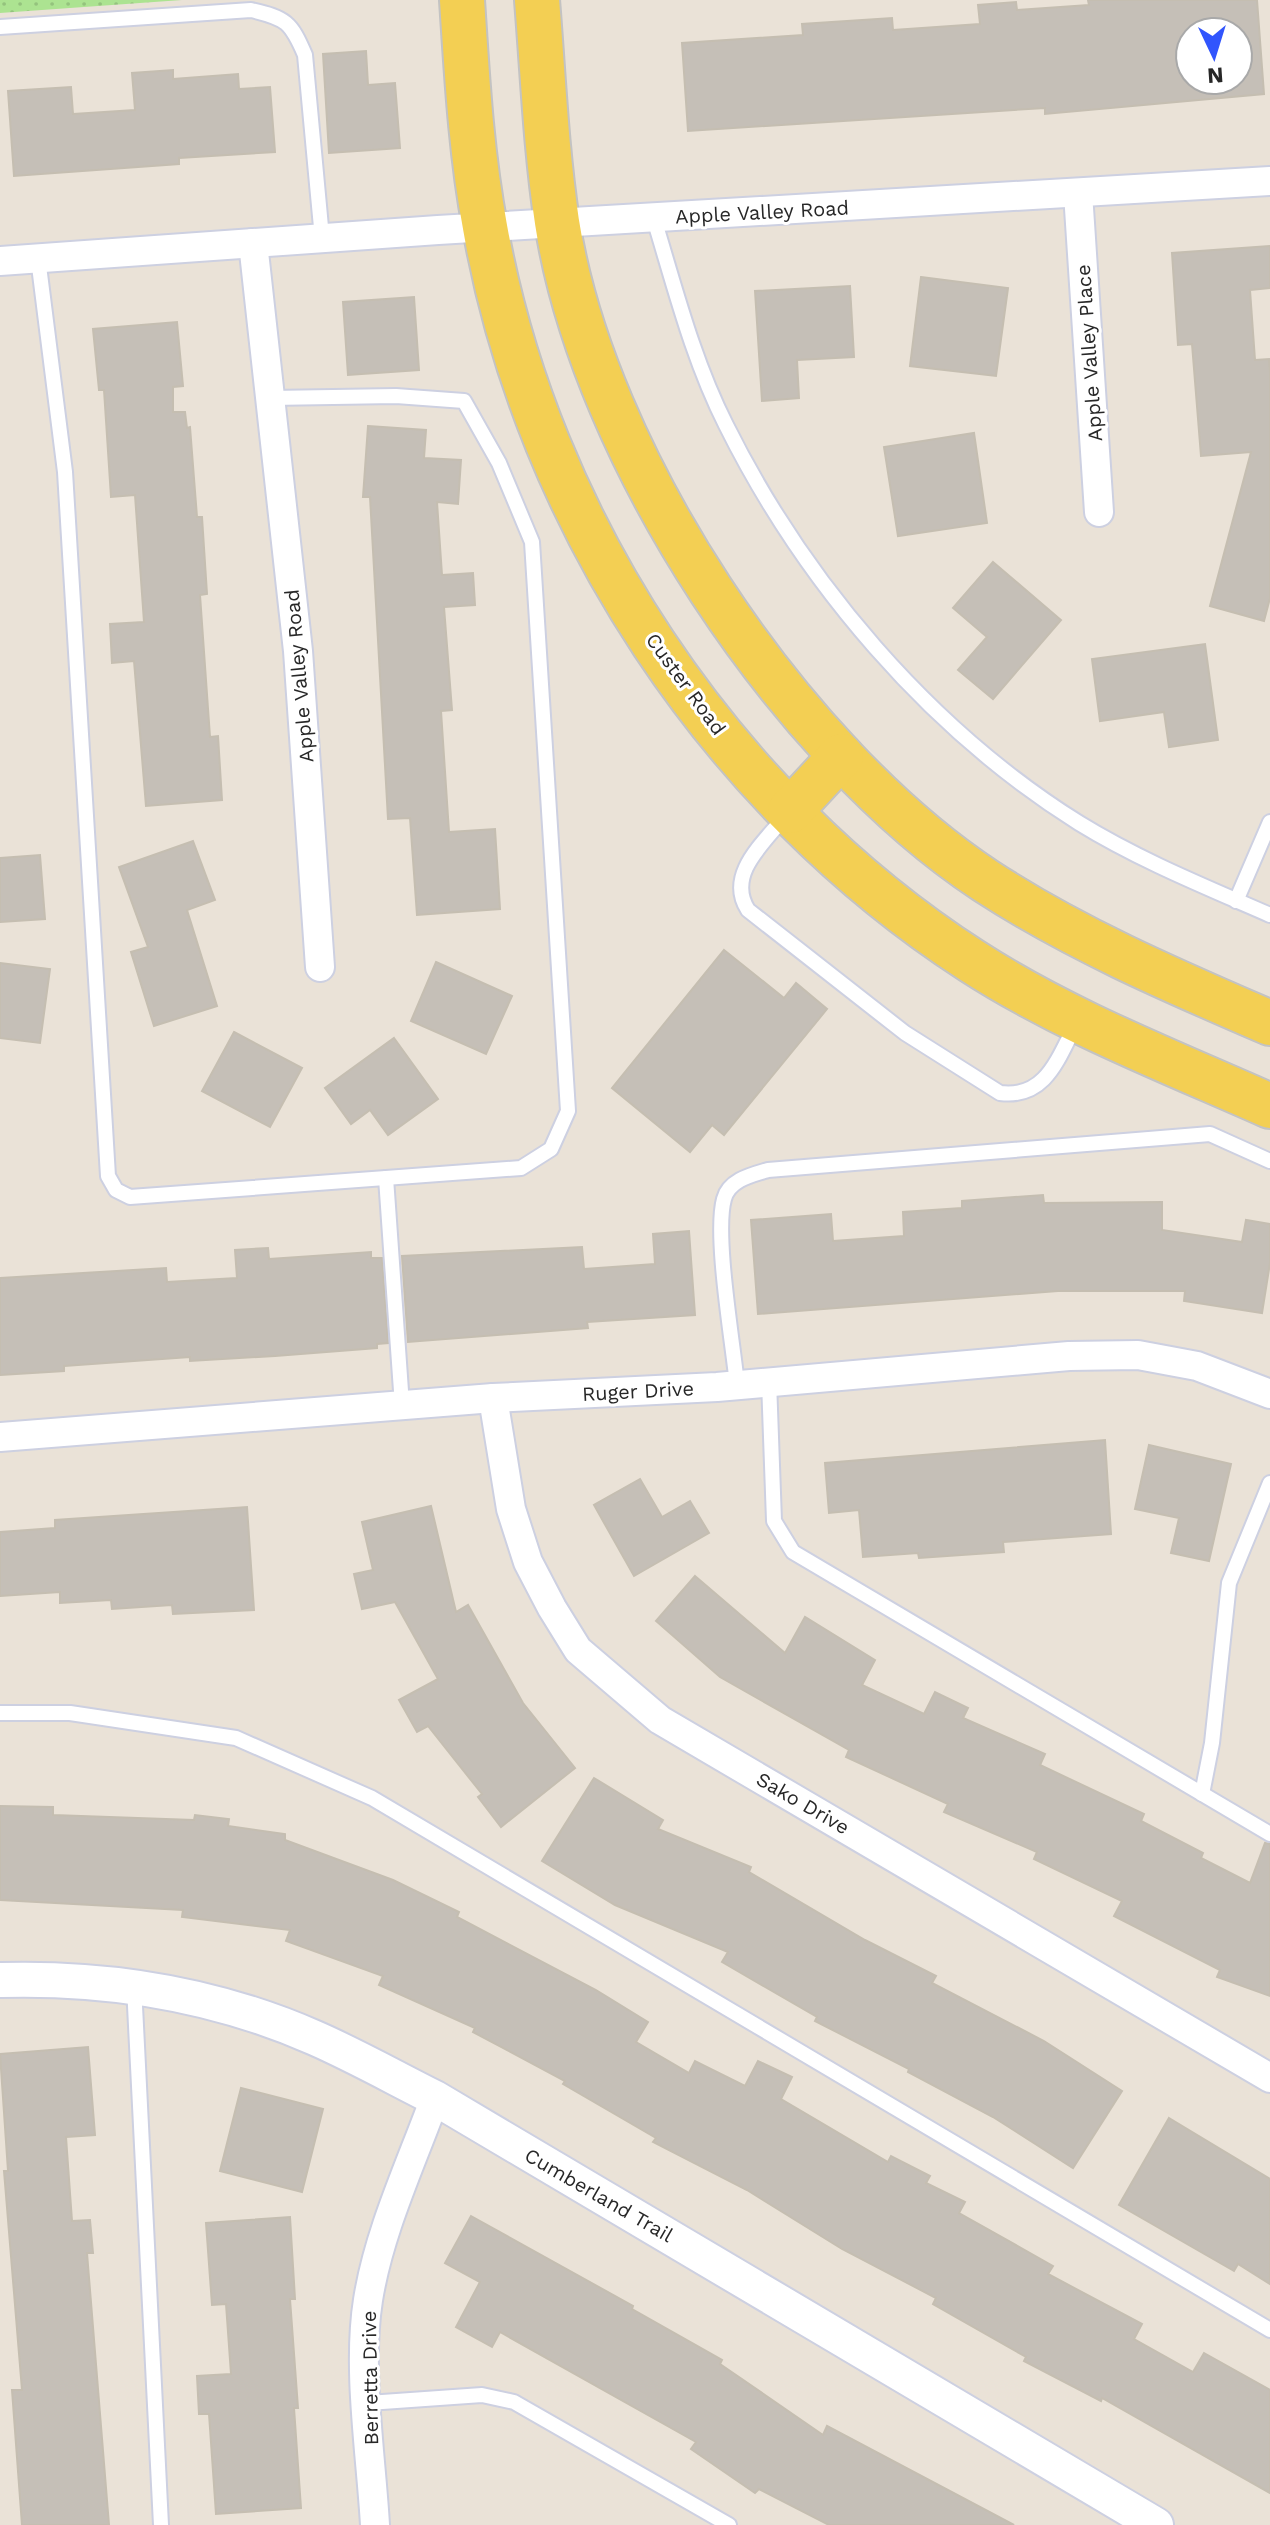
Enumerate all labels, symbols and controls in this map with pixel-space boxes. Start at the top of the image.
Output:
north arrow [1174,16,1254,96]
text: N [1206,62,1224,88]
street label: Apple Valley Road [675,195,849,229]
street label: Apple Valley Place [1071,264,1107,442]
street label: Apple Valley Road [279,588,319,764]
street label: Custer Road [641,628,731,740]
street label: Ruger Drive [582,1376,694,1406]
street label: Sako Drive [752,1767,854,1839]
street label: Cumberland Trail [521,2143,677,2247]
street label: Berretta Drive [357,2310,383,2446]

